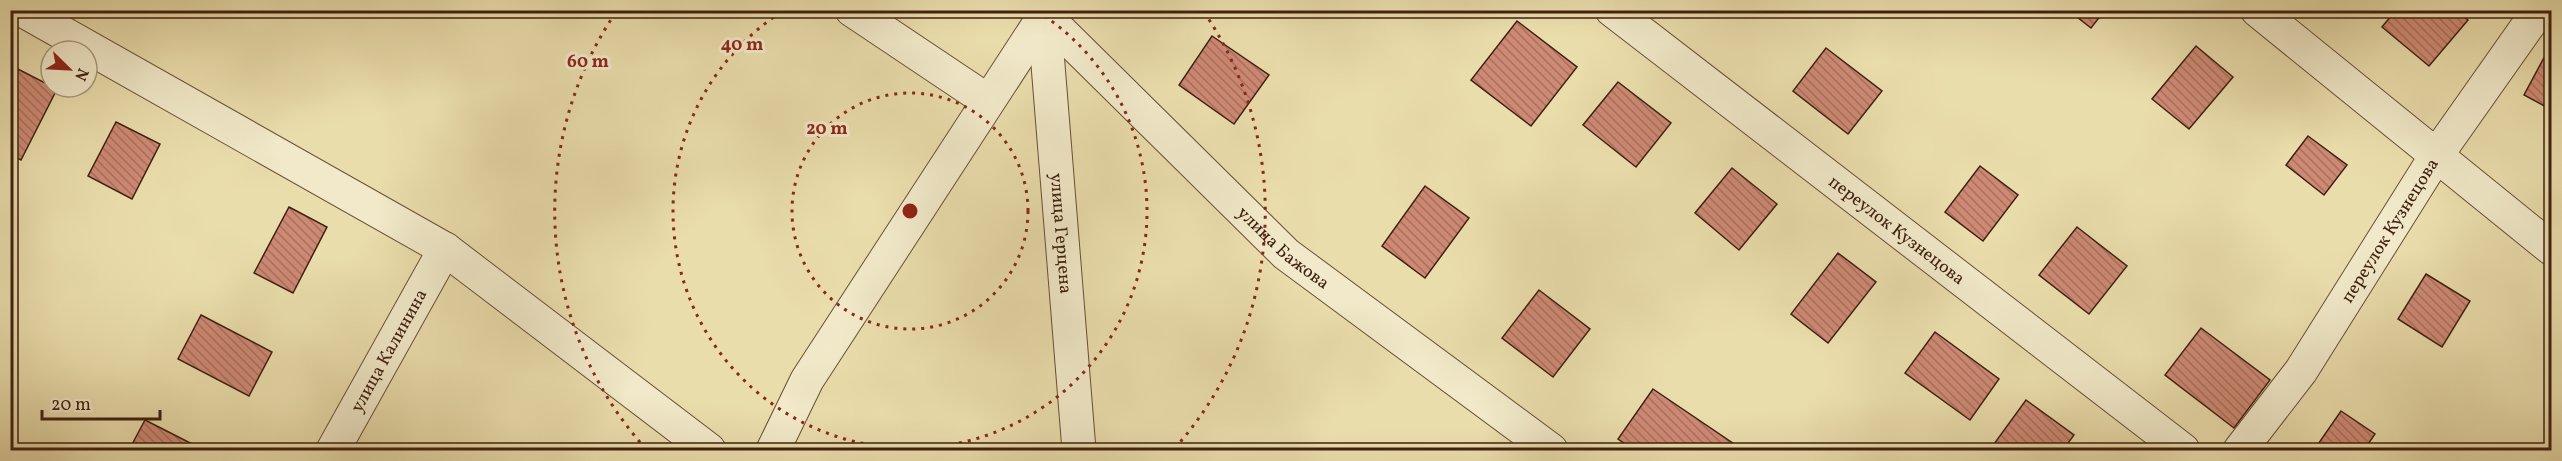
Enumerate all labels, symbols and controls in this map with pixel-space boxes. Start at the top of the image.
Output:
text: 40 m [721,33,763,58]
north arrow [39,39,99,99]
text: 60 m [567,50,609,75]
text: N [68,65,93,84]
text: 20 m [806,117,848,142]
street label: переулок Кузнецова [2336,154,2445,308]
street label: переулок Кузнецова [1823,170,1970,292]
street label: улица Герцена [1043,172,1077,295]
centre of rings [900,201,920,221]
street label: улица Бажова [1231,201,1334,296]
street label: улица Калинина [345,285,434,417]
scale bar [42,383,160,421]
text: 20 m [51,393,91,418]

